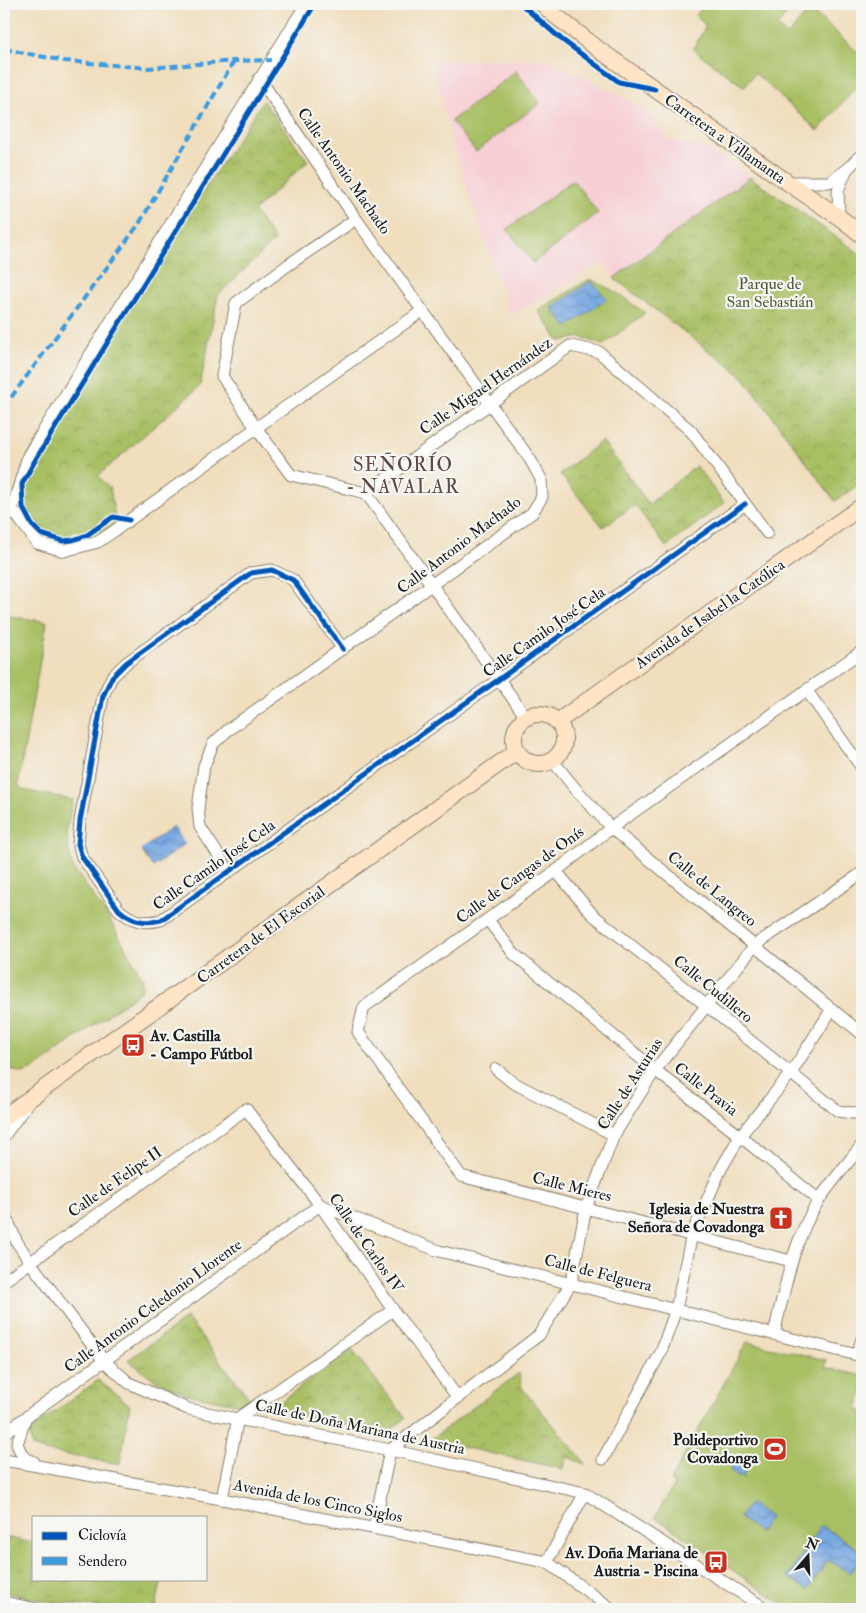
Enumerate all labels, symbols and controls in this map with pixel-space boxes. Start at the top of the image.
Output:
street label: Carretera a Villamanta [660,90,790,189]
street label: Calle Antonio Machado [293,104,395,238]
park label: Parque de San Sebastián [727,274,813,312]
street label: Calle Miguel Hernández [416,332,556,439]
district label: SEÑORÍO - NAVALAR [347,451,460,499]
street label: Calle Antonio Machado [393,492,525,598]
street label: Avenida de Isabel la Católica [630,554,789,674]
street label: Calle Camilo José Cela [479,582,610,683]
street label: Calle Camilo José Cela [149,815,280,916]
street label: Calle de Cangas de Onís [452,822,588,928]
street label: Calle de Langreo [663,847,761,931]
street label: Carretera de El Escorial [193,882,329,988]
street label: Calle Cudillero [669,951,757,1027]
place label: Av. Castilla - Campo Fútbol [149,1026,253,1065]
bus stop icon: Av. Castilla - Campo Fútbol [120,1032,146,1058]
street label: Calle de Asturias [593,1034,667,1134]
street label: Calle Pravia [670,1058,742,1120]
street label: Calle de Felipe II [64,1142,166,1223]
street label: Calle Mieres [530,1168,614,1206]
street label: Calle de Carlos IV [324,1189,408,1297]
place label: Iglesia de Nuestra Señora de Covadonga [628,1199,764,1238]
church icon: Iglesia de Nuestra Señora de Covadonga [768,1205,794,1231]
street label: Calle Antonio Celedonio Llorente [60,1234,246,1377]
street label: Calle de Felguera [542,1250,654,1296]
street label: Calle de Doña Mariana de Austria [253,1395,467,1459]
place label: Polideportivo Covadonga [673,1430,758,1469]
sports icon: Polideportivo Covadonga [762,1436,788,1462]
street label: Avenida de los Cinco Siglos [231,1475,404,1527]
legend [32,1516,208,1580]
text: Ciclovía [78,1526,127,1545]
north arrow [784,1530,834,1580]
text: N [802,1534,821,1554]
place label: Av. Doña Mariana de Austria - Piscina [564,1543,698,1581]
bus stop icon: Av. Doña Mariana de Austria - Piscina [703,1549,729,1575]
text: Sendero [78,1552,127,1571]

